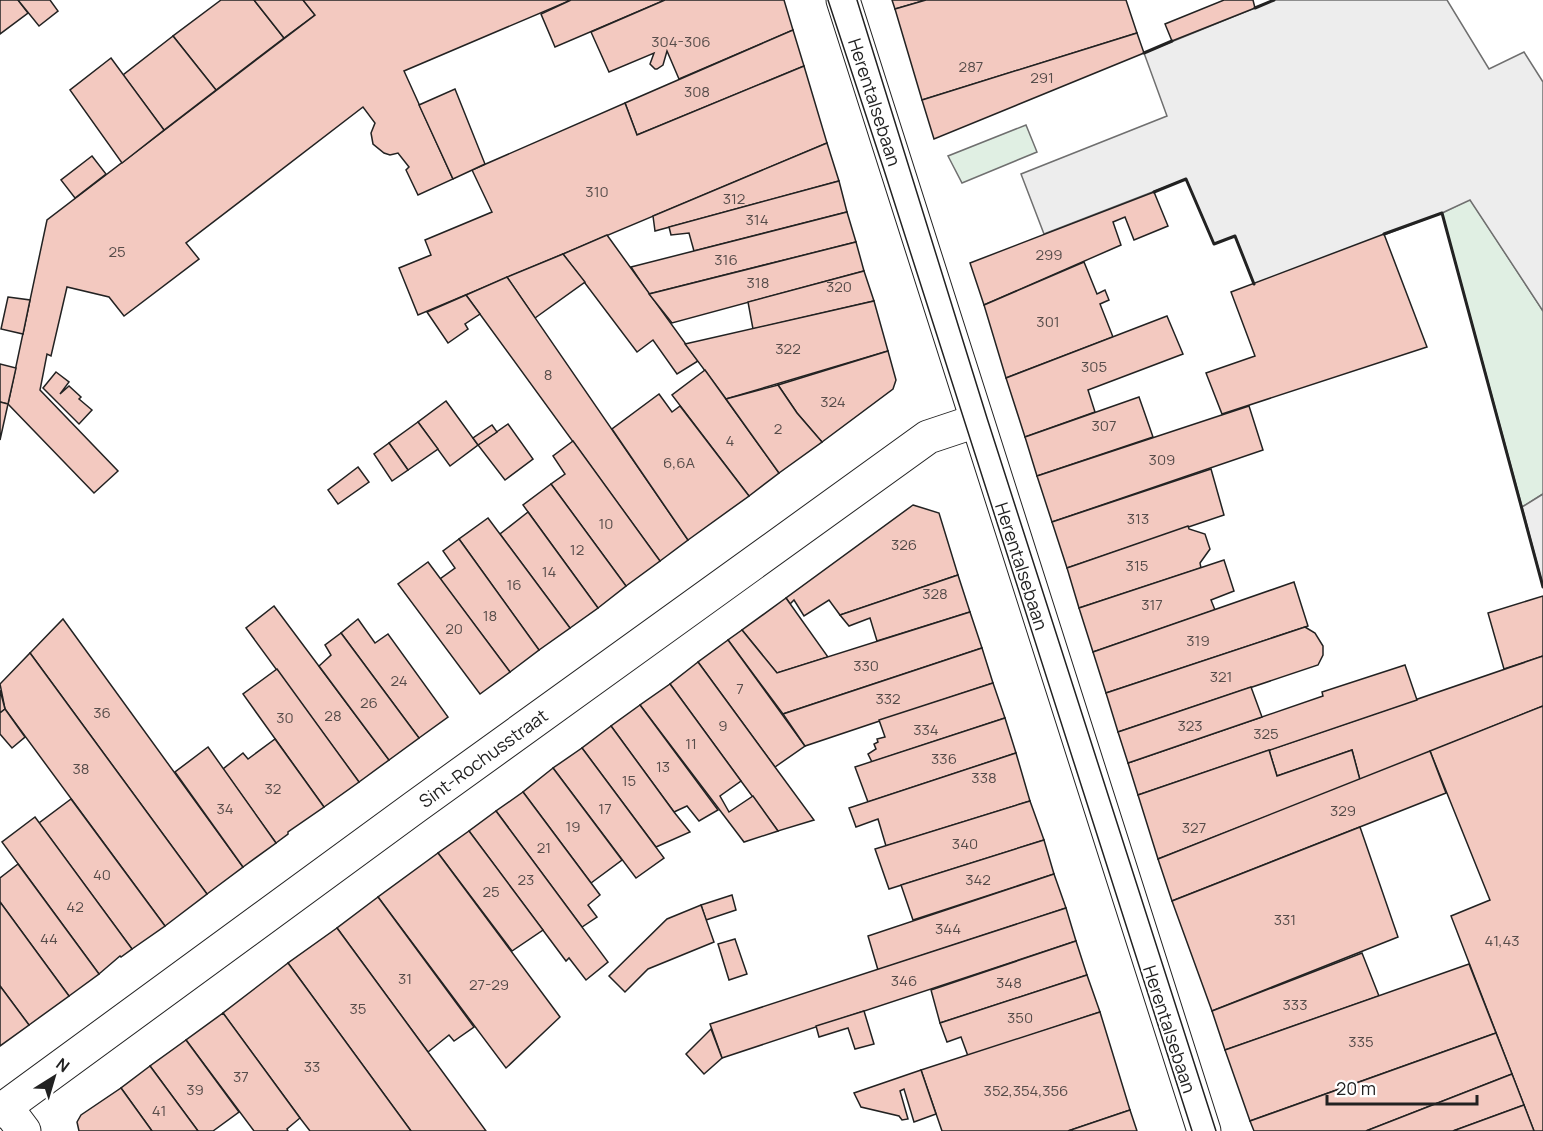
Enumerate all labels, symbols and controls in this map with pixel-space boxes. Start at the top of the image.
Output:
house number: 304-306 [651,31,711,52]
street label: Herentalsebaan [843,35,907,169]
house number: 287 [959,56,983,77]
house number: 291 [1030,67,1054,88]
house number: 308 [684,81,710,102]
house number: 310 [585,181,609,202]
house number: 312 [723,188,745,209]
house number: 314 [746,209,769,230]
house number: 25 [108,241,126,262]
house number: 299 [1035,244,1063,265]
house number: 316 [714,249,738,270]
house number: 318 [747,272,769,293]
house number: 320 [826,276,852,297]
house number: 301 [1036,311,1060,332]
house number: 322 [775,338,801,359]
house number: 305 [1081,356,1107,377]
house number: 8 [544,364,552,385]
house number: 324 [820,391,846,412]
house number: 307 [1092,415,1116,436]
house number: 2 [774,418,782,439]
house number: 4 [726,430,735,451]
house number: 309 [1149,449,1175,470]
house number: 6,6A [663,452,696,473]
street label: Herentalsebaan [990,499,1054,633]
house number: 313 [1127,508,1149,529]
house number: 10 [599,513,614,534]
house number: 326 [891,534,917,555]
house number: 12 [570,539,584,560]
house number: 315 [1126,555,1148,576]
house number: 14 [542,561,556,582]
house number: 16 [506,574,522,595]
house number: 328 [922,583,948,604]
house number: 317 [1141,594,1163,615]
house number: 18 [483,605,497,626]
house number: 20 [445,618,463,639]
house number: 319 [1186,630,1210,651]
house number: 330 [853,655,879,676]
house number: 321 [1210,666,1232,687]
house number: 24 [390,670,408,691]
house number: 7 [736,678,744,699]
house number: 332 [875,688,901,709]
house number: 26 [360,692,378,713]
house number: 36 [93,702,111,723]
street label: Sint-Rochusstraat [414,703,552,813]
house number: 28 [324,705,342,726]
house number: 30 [276,707,294,728]
house number: 9 [718,715,728,736]
house number: 323 [1177,715,1203,736]
house number: 334 [913,719,939,740]
house number: 325 [1253,723,1279,744]
house number: 11 [685,733,697,754]
house number: 336 [931,748,957,769]
house number: 13 [656,756,670,777]
house number: 38 [72,758,90,779]
house number: 338 [971,767,997,788]
house number: 15 [622,770,636,791]
house number: 32 [265,778,281,799]
house number: 34 [216,798,234,819]
house number: 17 [598,798,612,819]
house number: 329 [1330,800,1356,821]
house number: 19 [565,816,581,837]
house number: 327 [1182,817,1206,838]
house number: 340 [952,833,978,854]
house number: 21 [537,837,551,858]
house number: 40 [93,864,111,885]
house number: 23 [518,869,534,890]
house number: 342 [965,869,991,890]
house number: 25 [482,881,500,902]
house number: 42 [66,896,84,917]
house number: 331 [1274,909,1296,930]
house number: 344 [935,918,961,939]
house number: 44 [40,928,58,949]
house number: 41,43 [1484,930,1520,951]
street label: Herentalsebaan [1138,962,1202,1096]
house number: 31 [398,968,412,989]
house number: 346 [891,970,917,991]
house number: 348 [996,972,1022,993]
house number: 27-29 [469,974,509,995]
house number: 333 [1283,994,1307,1015]
house number: 35 [350,998,366,1019]
house number: 350 [1007,1007,1033,1028]
house number: 335 [1348,1031,1374,1052]
north arrow [24,1047,84,1107]
text: N [52,1053,74,1077]
house number: 33 [304,1056,320,1077]
house number: 37 [233,1066,249,1087]
scale bar [1327,1068,1477,1106]
text: 20 m [1336,1076,1376,1100]
house number: 39 [186,1079,204,1100]
house number: 352,354,356 [984,1080,1068,1101]
house number: 41 [152,1100,166,1121]

